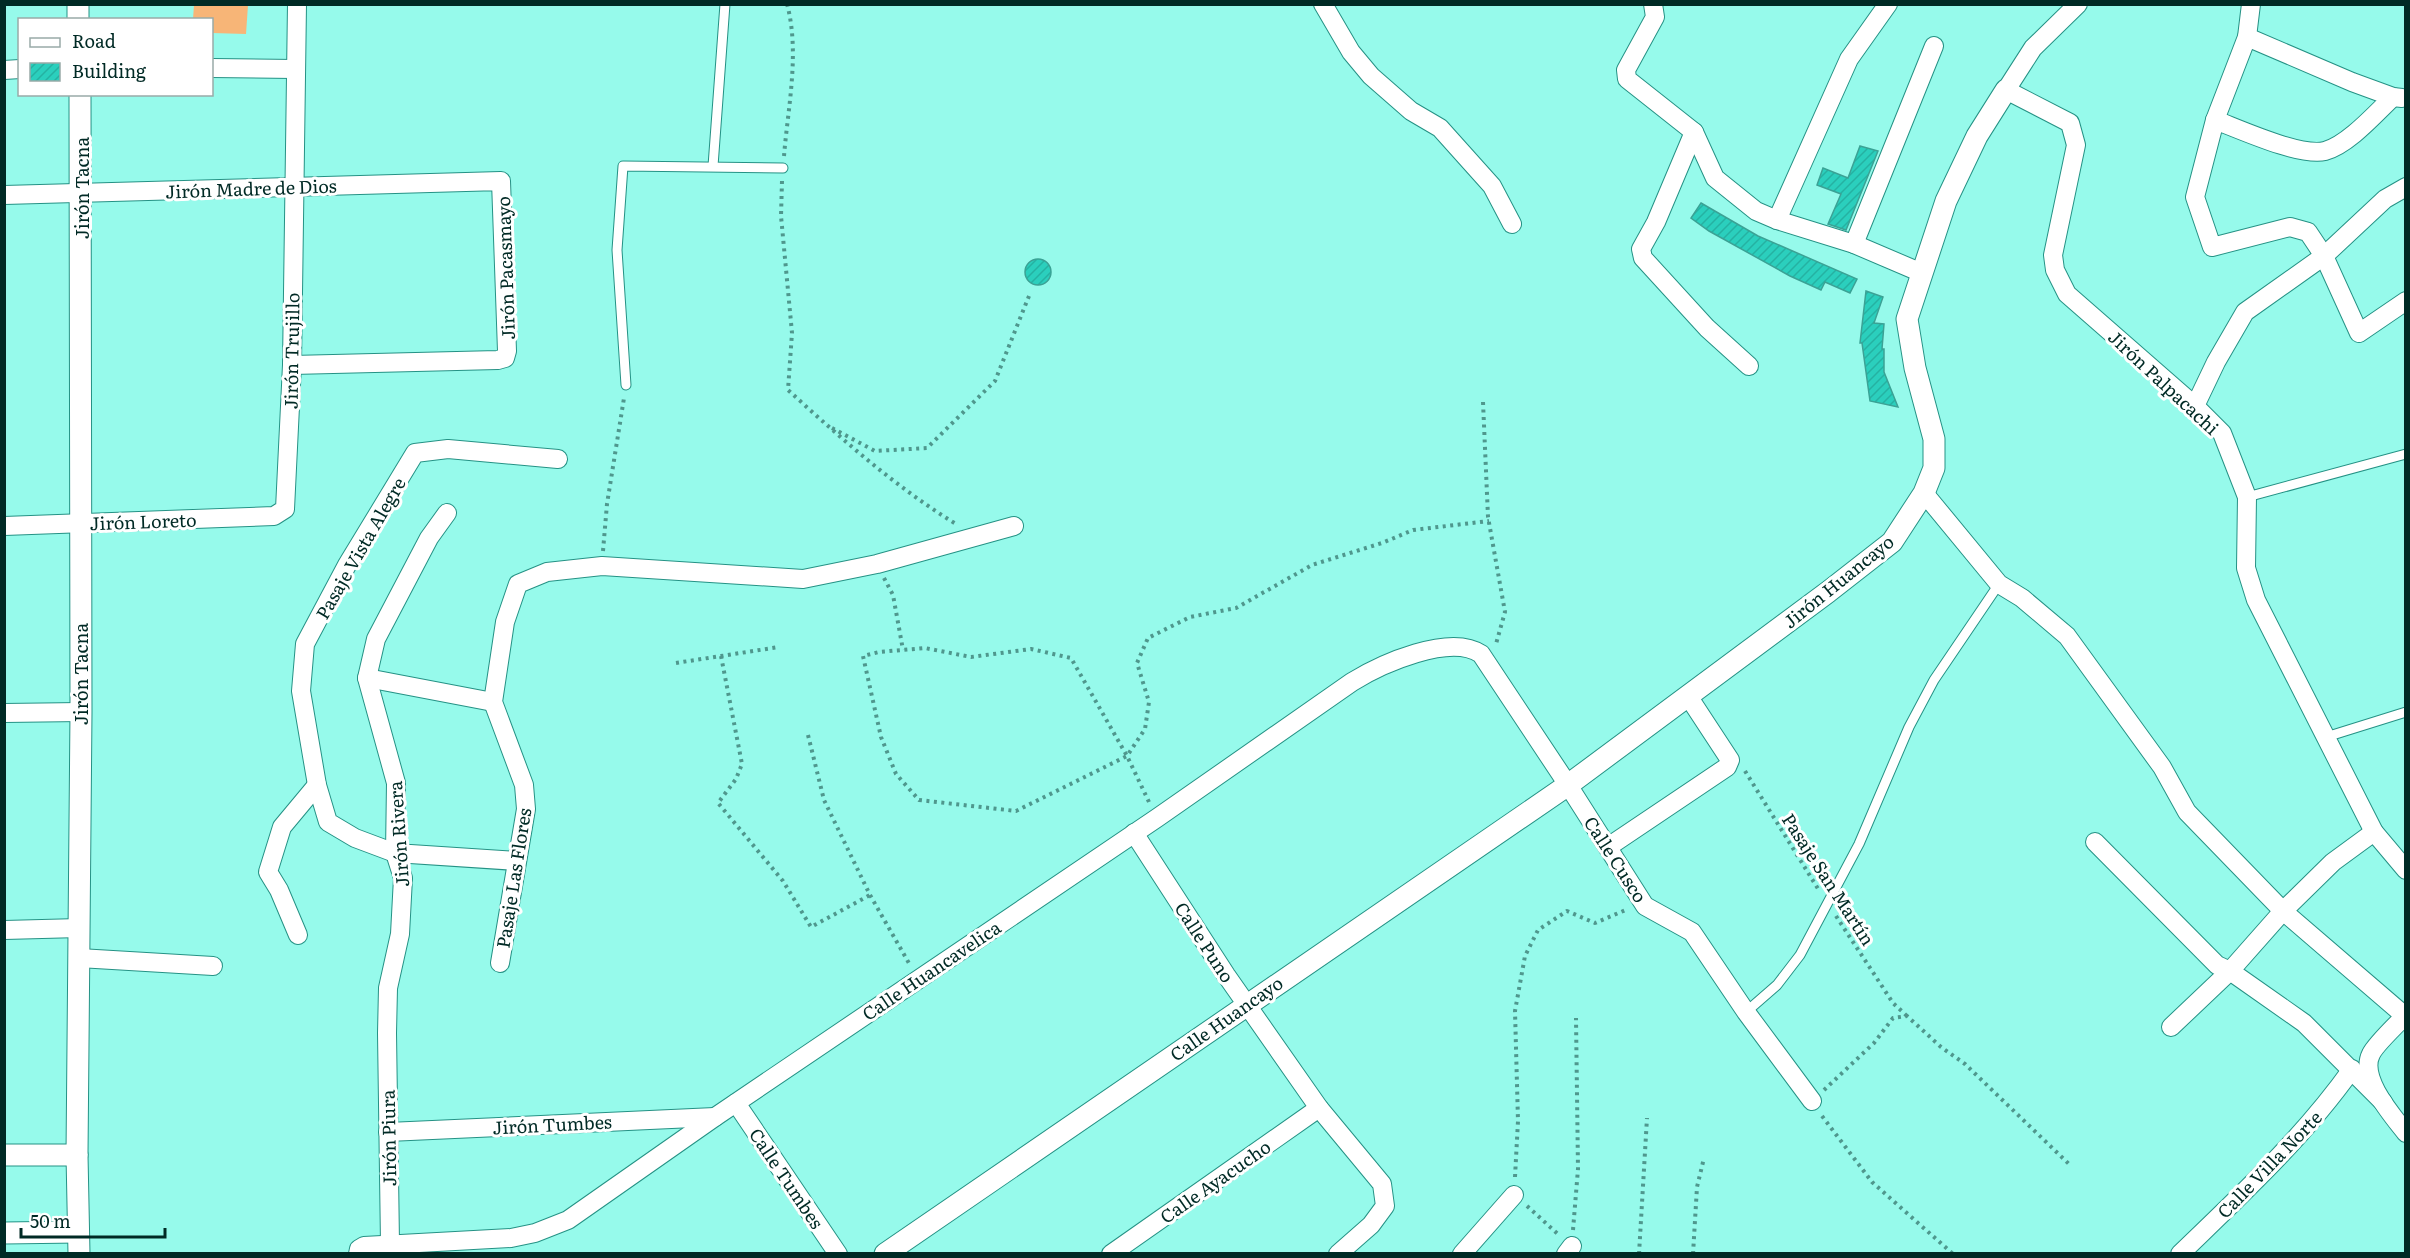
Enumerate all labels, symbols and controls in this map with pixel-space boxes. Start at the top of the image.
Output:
legend [18,18,213,96]
text: Road [72,27,116,54]
text: Building [72,57,147,84]
street label: Jirón Tacna [68,137,95,239]
street label: Jirón Madre de Dios [165,172,337,204]
street label: Jirón Pacasmayo [489,196,521,340]
street label: Jirón Trujillo [276,292,306,410]
street label: Jirón Palpacachi [2103,323,2225,441]
street label: Pasaje Vista Alegre [308,472,412,624]
street label: Jirón Loreto [89,506,197,536]
street label: Jirón Huancayo [1777,528,1899,634]
street label: Jirón Tacna [67,623,94,725]
street label: Jirón Rivera [381,780,415,888]
street label: Pasaje Las Flores [489,806,537,950]
street label: Pasaje San Martín [1776,808,1882,951]
street label: Calle Cusco [1578,810,1654,908]
street label: Calle Puno [1169,896,1241,988]
street label: Calle Huancavelica [856,913,1006,1027]
street label: Calle Huancayo [1164,969,1288,1067]
street label: Jirón Piura [374,1089,402,1187]
street label: Calle Villa Norte [2210,1104,2328,1224]
street label: Jirón Tumbes [492,1107,612,1141]
street label: Calle Tumbes [743,1122,831,1234]
street label: Calle Ayacucho [1154,1133,1276,1229]
scale bar [21,1201,165,1239]
text: 50 m [30,1207,71,1234]

